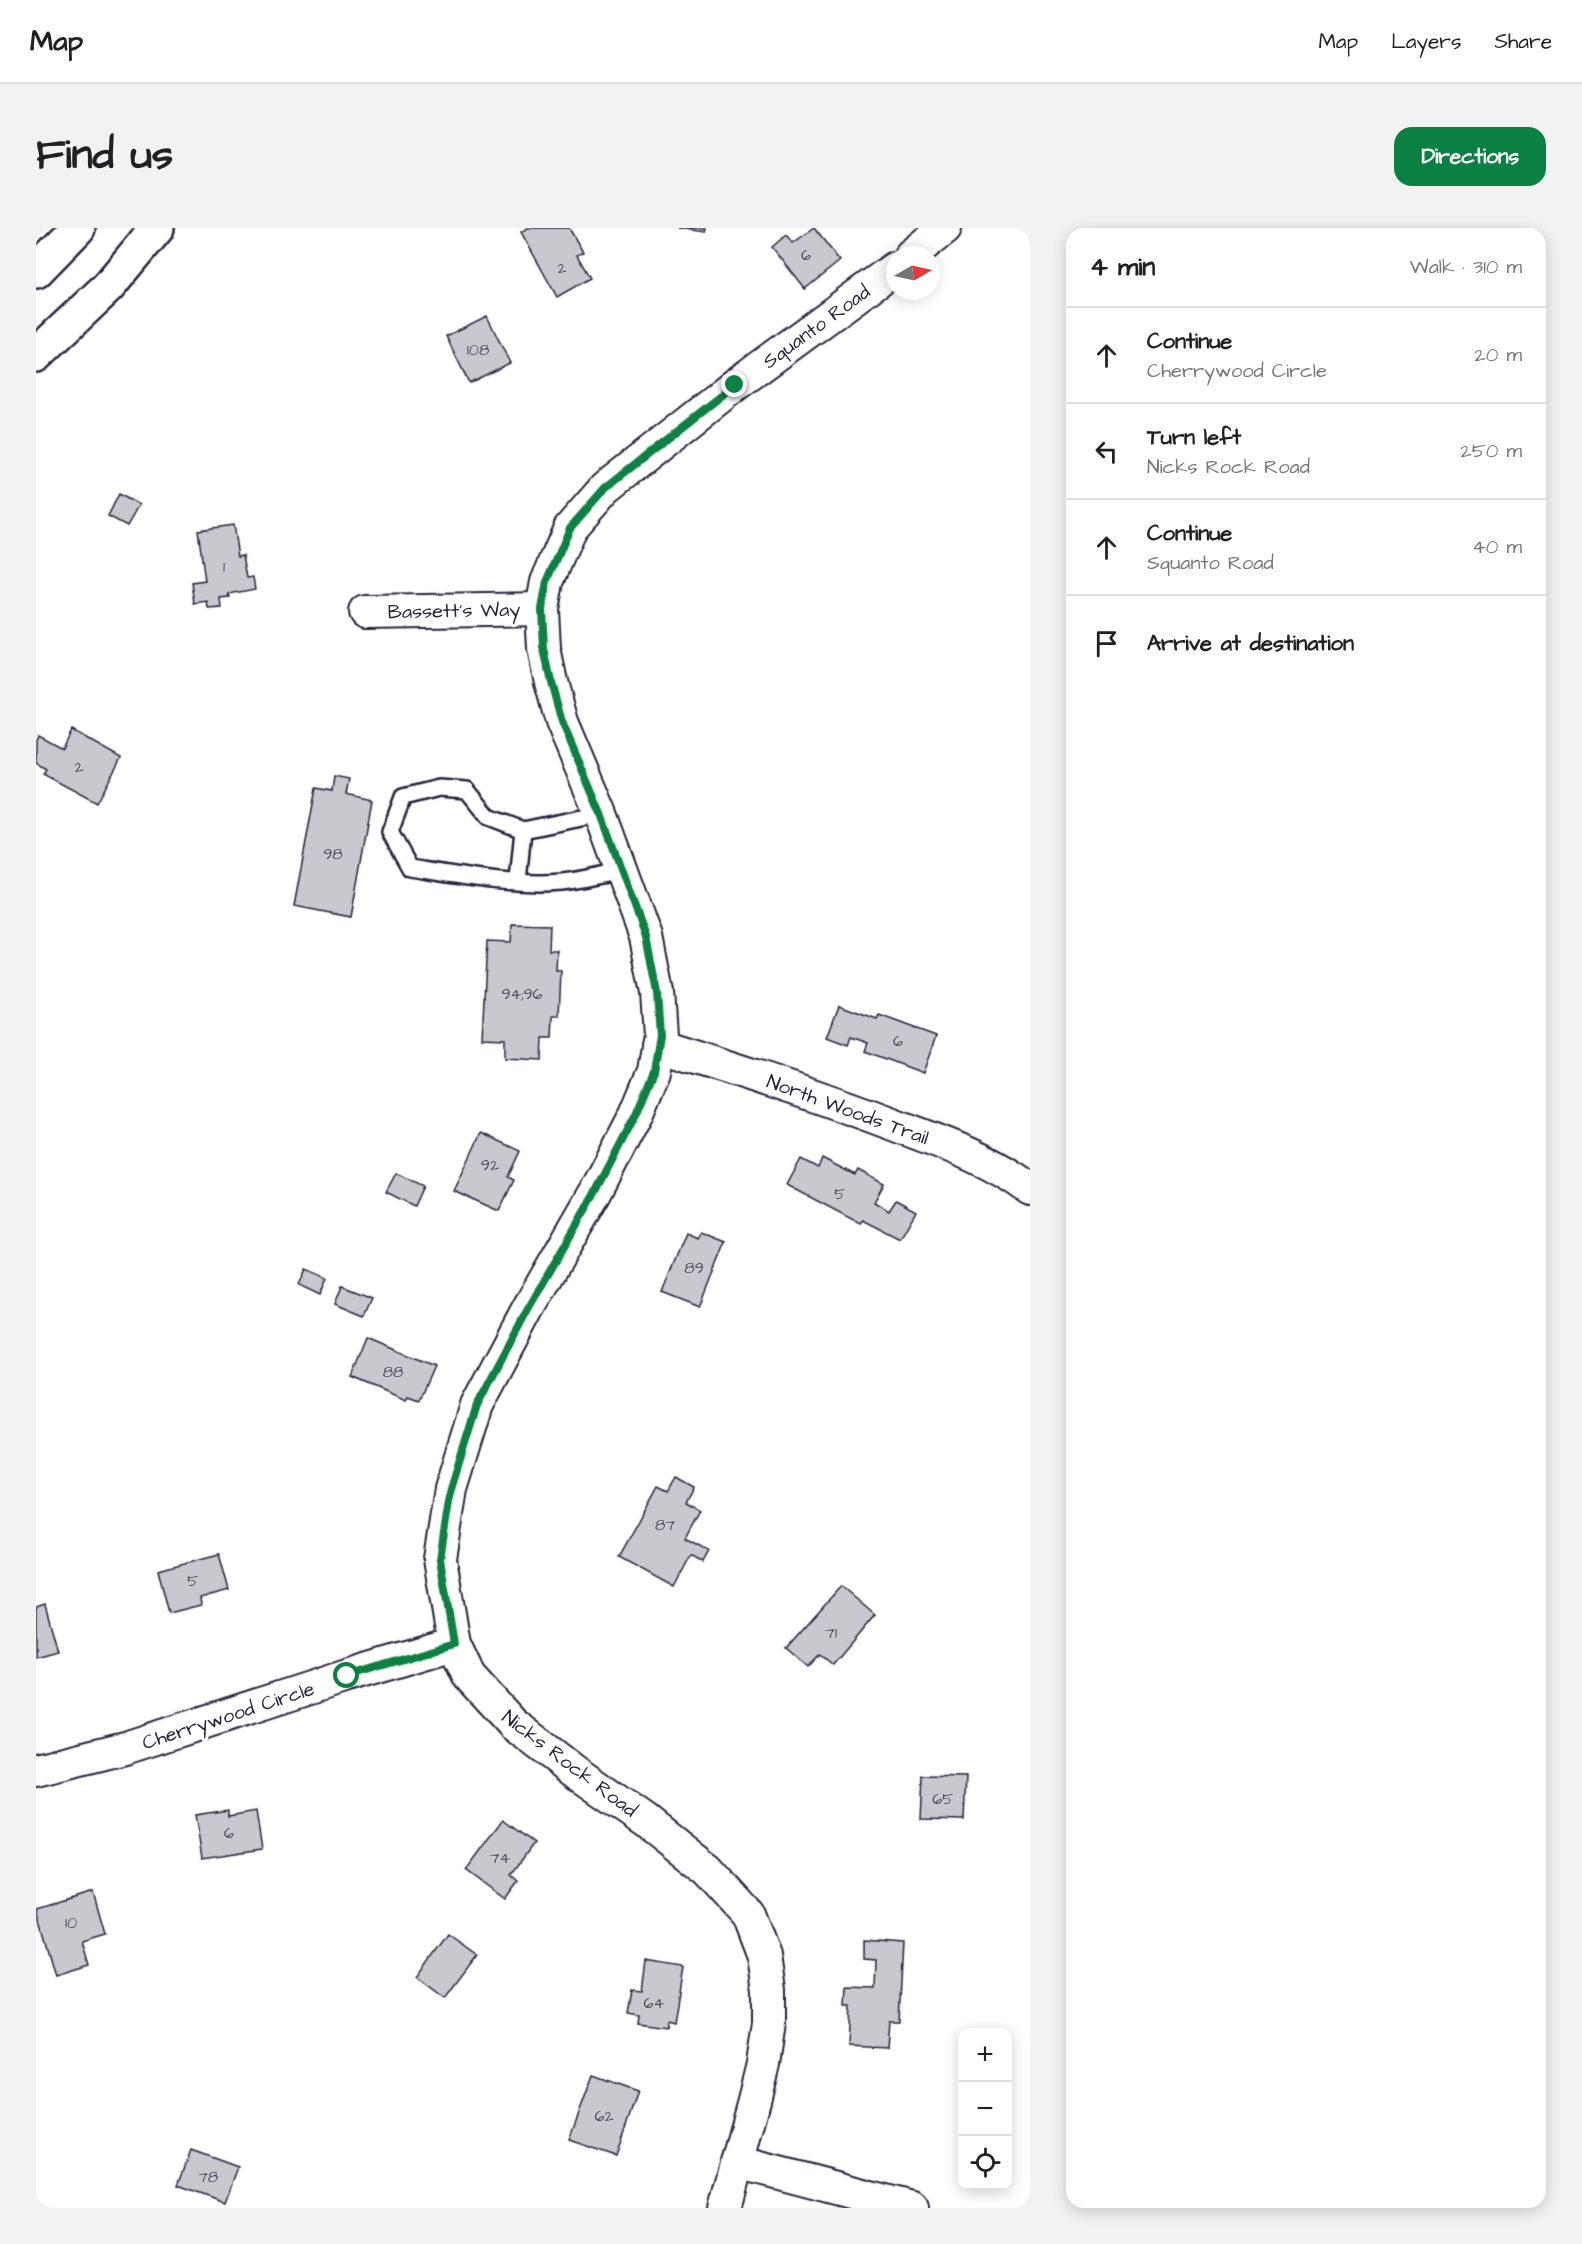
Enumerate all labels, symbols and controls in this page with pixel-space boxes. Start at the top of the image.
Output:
text: Map [30,22,83,61]
text: Map [1318,27,1358,56]
text: Layers [1391,27,1461,56]
text: Share [1494,27,1552,56]
text: Find us [36,127,173,185]
button: Directions [1394,127,1546,186]
house number: 6 [801,244,811,266]
north arrow [886,246,940,300]
text: 4 min [1090,249,1155,285]
text: Walk · 310 m [1410,253,1522,281]
house number: 2 [557,257,567,279]
street label: Squanto Road [757,278,876,375]
text: Continue [1147,326,1232,357]
house number: 108 [467,339,489,361]
icon: ahead [1090,339,1123,372]
text: 20 m [1474,341,1522,369]
text: Cherrywood Circle [1147,357,1327,385]
route end [721,371,747,397]
text: Turn left [1147,422,1241,453]
icon: left [1090,435,1123,468]
text: 250 m [1460,437,1522,465]
text: Nicks Rock Road [1147,453,1310,481]
text: Continue [1147,518,1232,549]
icon: ahead [1090,531,1123,564]
text: 40 m [1472,533,1522,561]
text: Squanto Road [1147,549,1274,577]
house number: 1 [223,556,225,578]
street label: Bassett's Way [387,596,521,627]
icon: arrive [1090,627,1123,660]
text: Arrive at destination [1147,628,1354,659]
house number: 2 [74,756,84,778]
house number: 98 [323,843,343,865]
house number: 94;96 [501,983,543,1005]
house number: 6 [893,1030,903,1052]
street label: North Woods Trail [763,1068,932,1152]
house number: 92 [481,1154,499,1176]
house number: 5 [834,1183,846,1205]
house number: 89 [684,1257,704,1279]
house number: 88 [383,1361,403,1383]
house number: 87 [655,1514,675,1536]
house number: 5 [187,1570,199,1592]
house number: 71 [825,1622,837,1644]
route start [333,1662,359,1688]
street label: Cherrywood Circle [139,1675,319,1758]
street label: Nicks Rock Road [496,1704,643,1824]
house number: 65 [932,1788,954,1810]
house number: 6 [224,1822,234,1844]
house number: 74 [490,1847,510,1869]
house number: 10 [65,1912,77,1934]
house number: 64 [644,1992,665,2014]
map controls [958,2028,1012,2190]
button: + [958,2028,1012,2082]
button: − [958,2082,1012,2136]
house number: 62 [594,2105,614,2127]
button: locate [958,2136,1012,2190]
house number: 78 [198,2166,218,2188]

